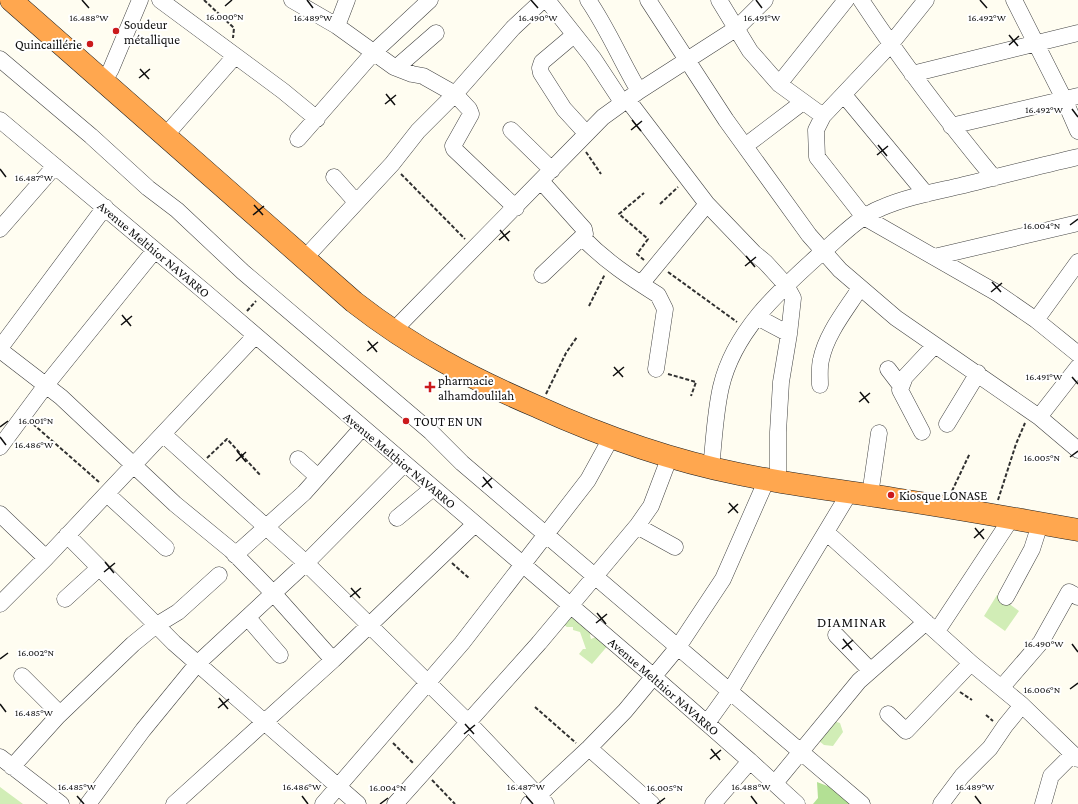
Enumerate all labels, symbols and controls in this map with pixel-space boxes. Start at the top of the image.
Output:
text: 16.000°N [206,11,244,22]
text: 16.488°W [70,12,109,23]
text: 16.489°W [294,12,333,23]
text: 16.490°W [519,12,558,23]
text: 16.491°W [744,12,781,23]
text: 16.492°W [968,12,1007,23]
place label: Soudeur métallique [124,17,180,47]
marker: Soudeur métallique [111,26,121,36]
place label: Quincaillérie [15,37,82,52]
marker: Quincaillérie [85,39,95,49]
text: 16.492°W [1025,104,1064,115]
text: 16.487°W [15,172,54,183]
street label: Avenue Melthior NAVARRO [95,198,213,301]
text: 16.004°N [1024,220,1061,231]
text: 16.491°W [1026,371,1063,382]
place label: pharmacie alhamdoulilah [438,373,514,403]
marker: pharmacie alhamdoulilah [425,382,435,392]
street label: Avenue Melthior NAVARRO [341,409,459,512]
place label: TOUT EN UN [414,414,483,429]
text: 16.001°N [19,415,54,426]
marker: TOUT EN UN [401,416,411,426]
text: 16.486°W [15,439,54,450]
text: 16.005°N [1024,452,1061,463]
place label: Kiosque LONASE [899,488,987,503]
marker: Kiosque LONASE [886,490,896,500]
district label: DIAMINAR [817,614,887,630]
street label: Avenue Melthior NAVARRO [605,634,722,739]
text: 16.490°W [1025,638,1064,649]
text: 16.002°N [18,647,55,658]
text: 16.006°N [1024,684,1061,695]
text: 16.485°W [15,707,54,718]
text: 16.485°W [58,781,97,792]
text: 16.486°W [283,781,322,792]
text: 16.487°W [507,781,546,792]
text: 16.488°W [732,781,771,792]
text: 16.489°W [956,781,995,792]
text: 16.004°N [370,782,407,793]
text: 16.005°N [647,782,684,793]

